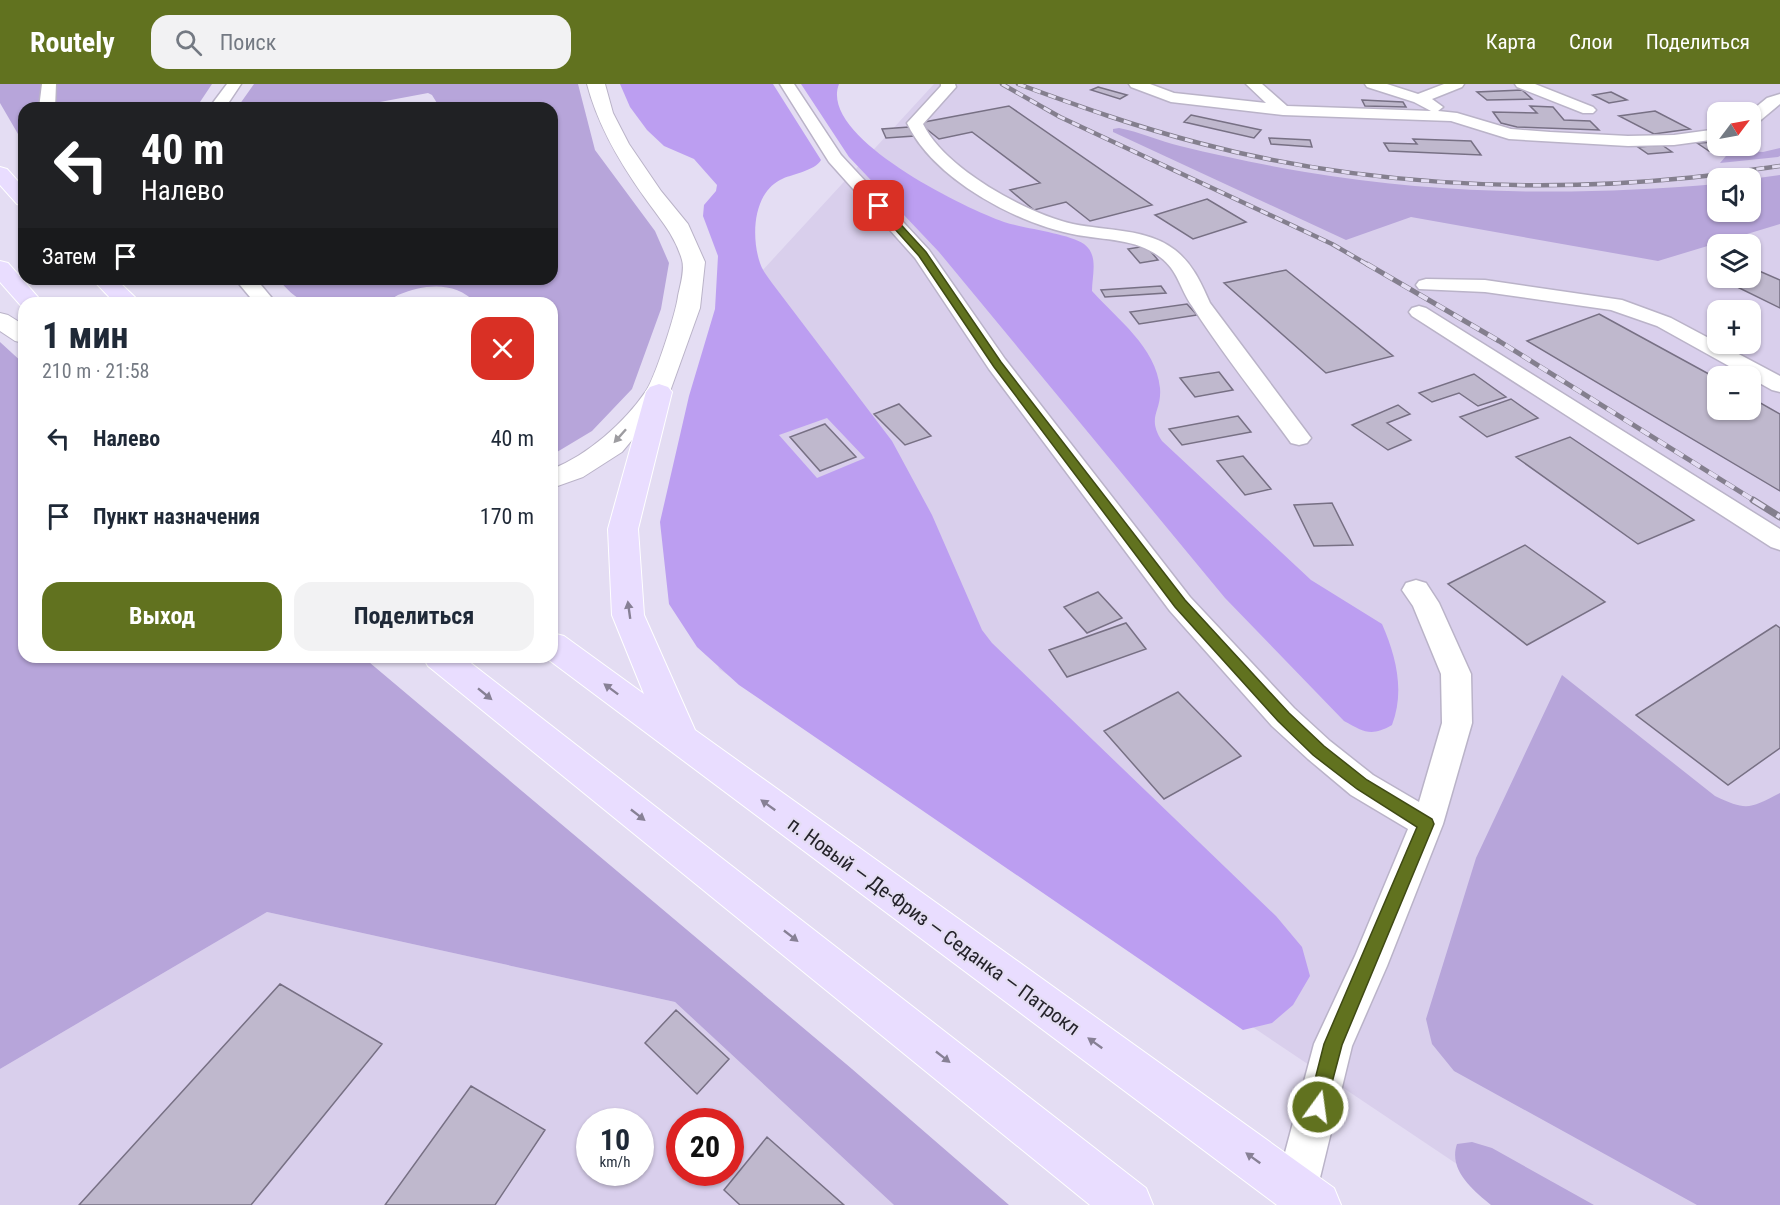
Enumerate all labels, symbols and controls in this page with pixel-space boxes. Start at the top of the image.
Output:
search box [151,15,571,69]
text: Routely [30,26,115,59]
icon: search [172,26,205,59]
text: Поиск [220,30,276,55]
text: Карта [1486,30,1536,54]
text: Слои [1569,30,1613,54]
text: Поделиться [1646,30,1750,54]
north arrow [1707,102,1761,156]
map controls [1707,102,1761,420]
text: 40 m [141,125,224,174]
icon: left [42,126,120,204]
button: sound [1707,168,1761,222]
text: Налево [141,175,224,207]
pin [853,180,904,231]
icon: arrive [862,189,895,222]
button: layers [1707,234,1761,288]
icon: arrive [109,240,142,273]
text: Затем [42,244,97,269]
button: + [1707,300,1761,354]
text: 1 мин [42,315,128,357]
button: close [471,317,534,380]
text: 210 m · 21:58 [42,359,149,383]
button: − [1707,366,1761,420]
icon: left [42,422,75,455]
text: Налево [93,426,160,451]
text: 40 m [491,426,534,451]
one-way arrow [614,428,627,443]
icon: arrive [42,500,75,533]
text: Пункт назначения [93,504,260,529]
text: 170 m [480,504,534,529]
button: Выход [42,582,282,651]
button: Поделиться [294,582,534,651]
one-way arrow [624,600,633,619]
one-way arrow [603,683,619,695]
one-way arrow [478,687,493,699]
one-way arrow [760,799,775,811]
one-way arrow [630,809,646,822]
street label: п. Новый — Де-Фриз — Седанка — Патрокл [783,812,1085,1040]
one-way arrow [783,930,798,942]
one-way arrow [1088,1037,1104,1049]
one-way arrow [936,1051,951,1063]
position arrow [1286,1075,1350,1139]
speed limit sign: 20 [666,1108,744,1186]
text: 10 [600,1122,630,1157]
one-way arrow [1245,1152,1261,1164]
text: km/h [600,1153,630,1171]

